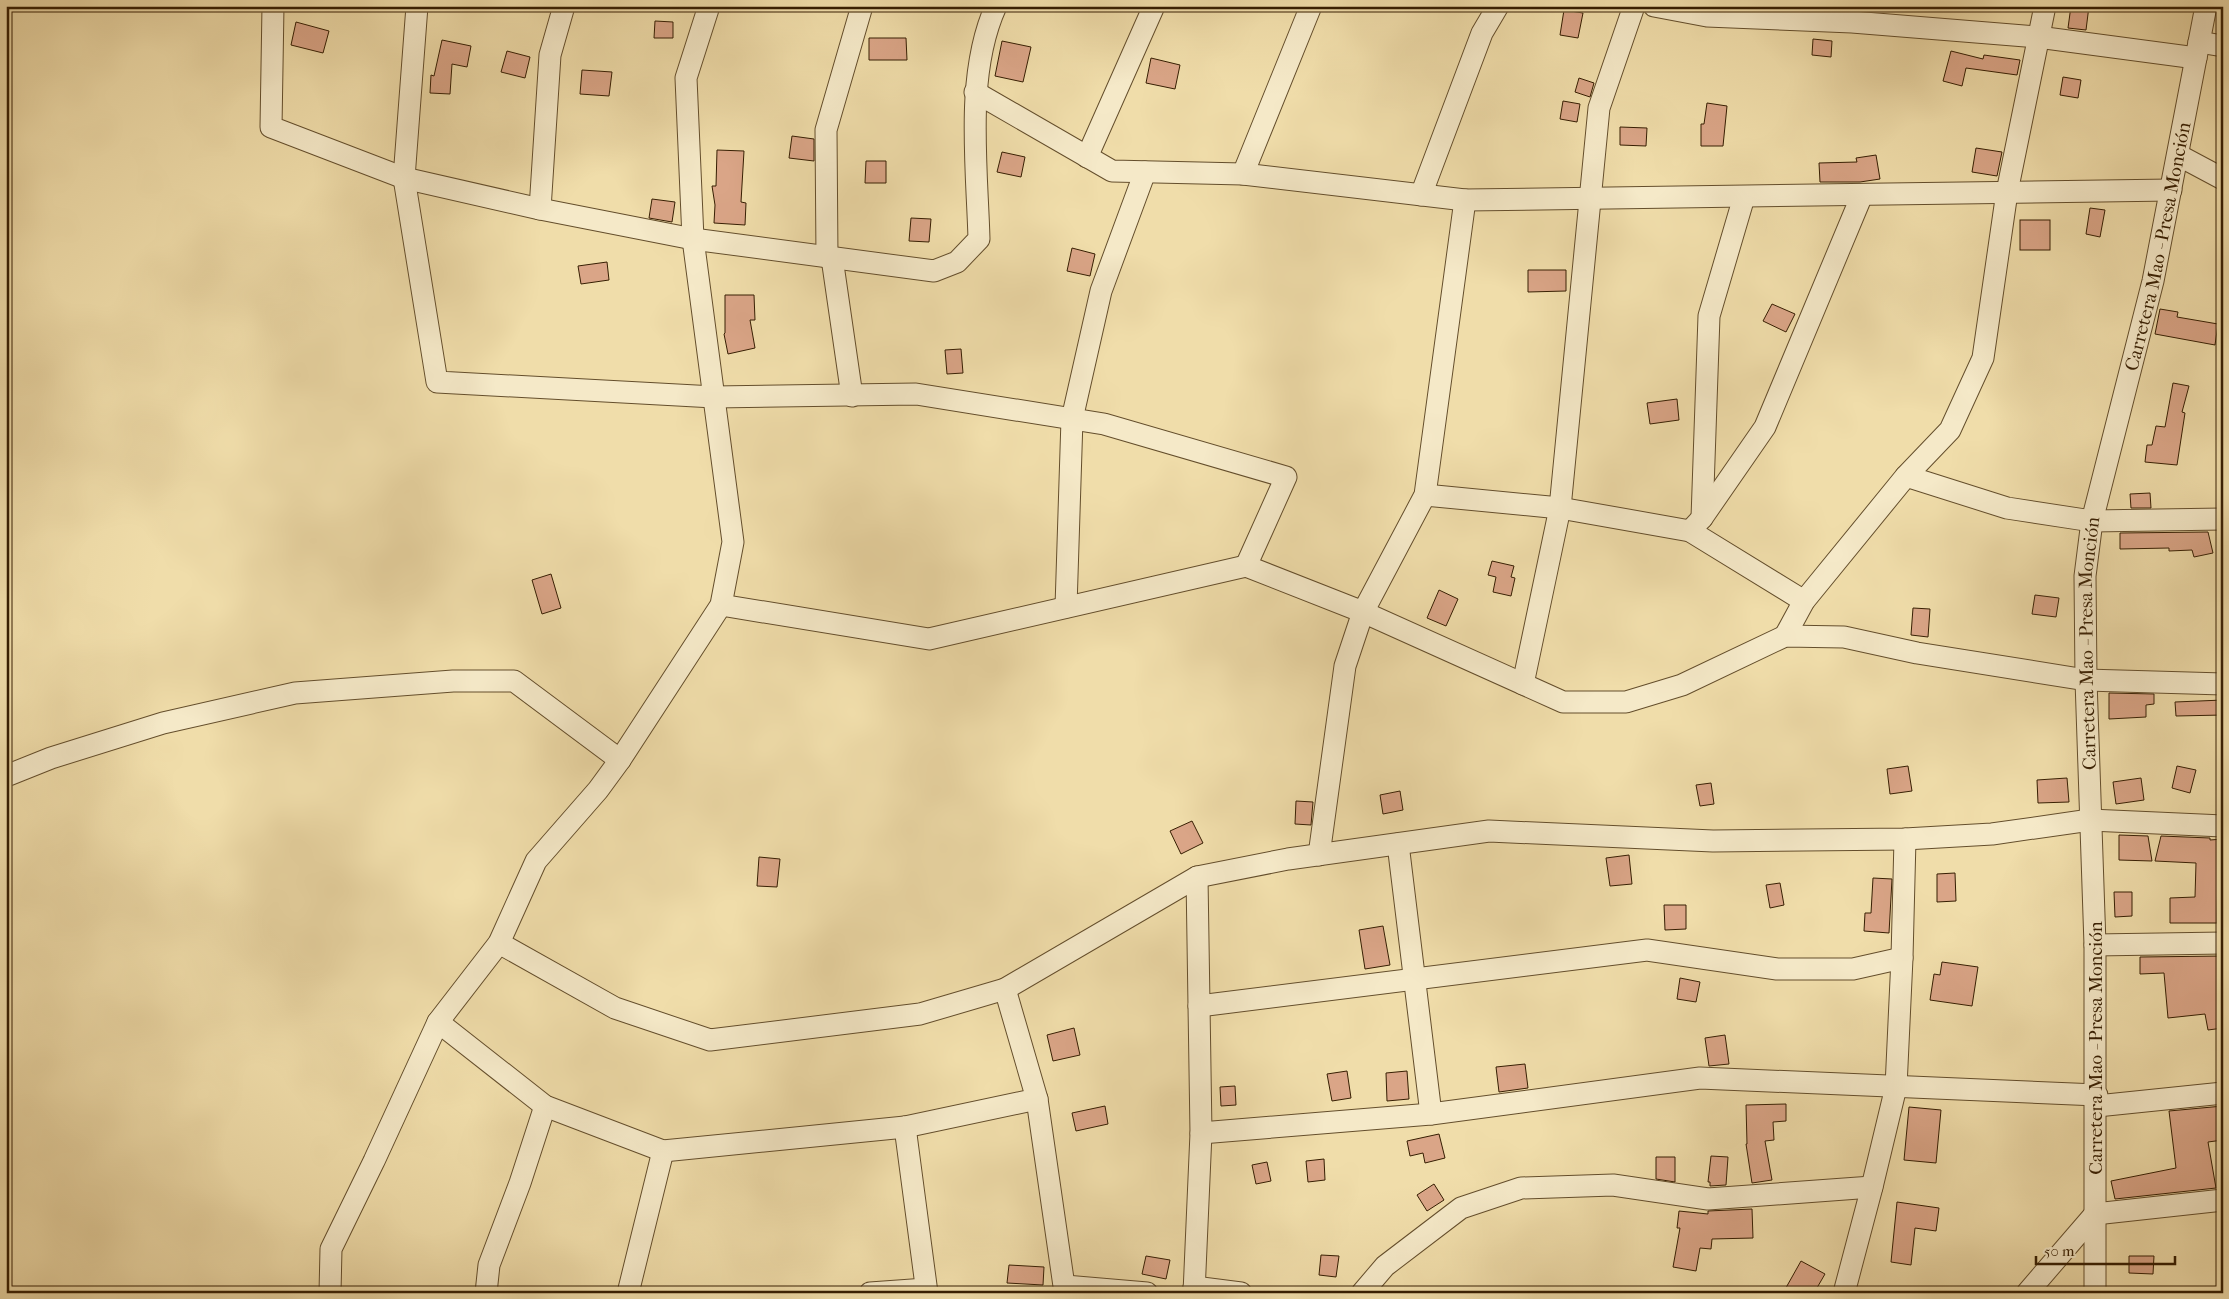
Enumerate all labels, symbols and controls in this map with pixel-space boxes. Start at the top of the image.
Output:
street label: Carretera Mao - Presa Monción [2121,120,2195,373]
street label: Carretera Mao - Presa Monción [2075,515,2104,770]
street label: Carretera Mao - Presa Monción [2085,921,2107,1175]
scale bar [2036,1234,2175,1266]
text: 50 m [2044,1242,2075,1260]

